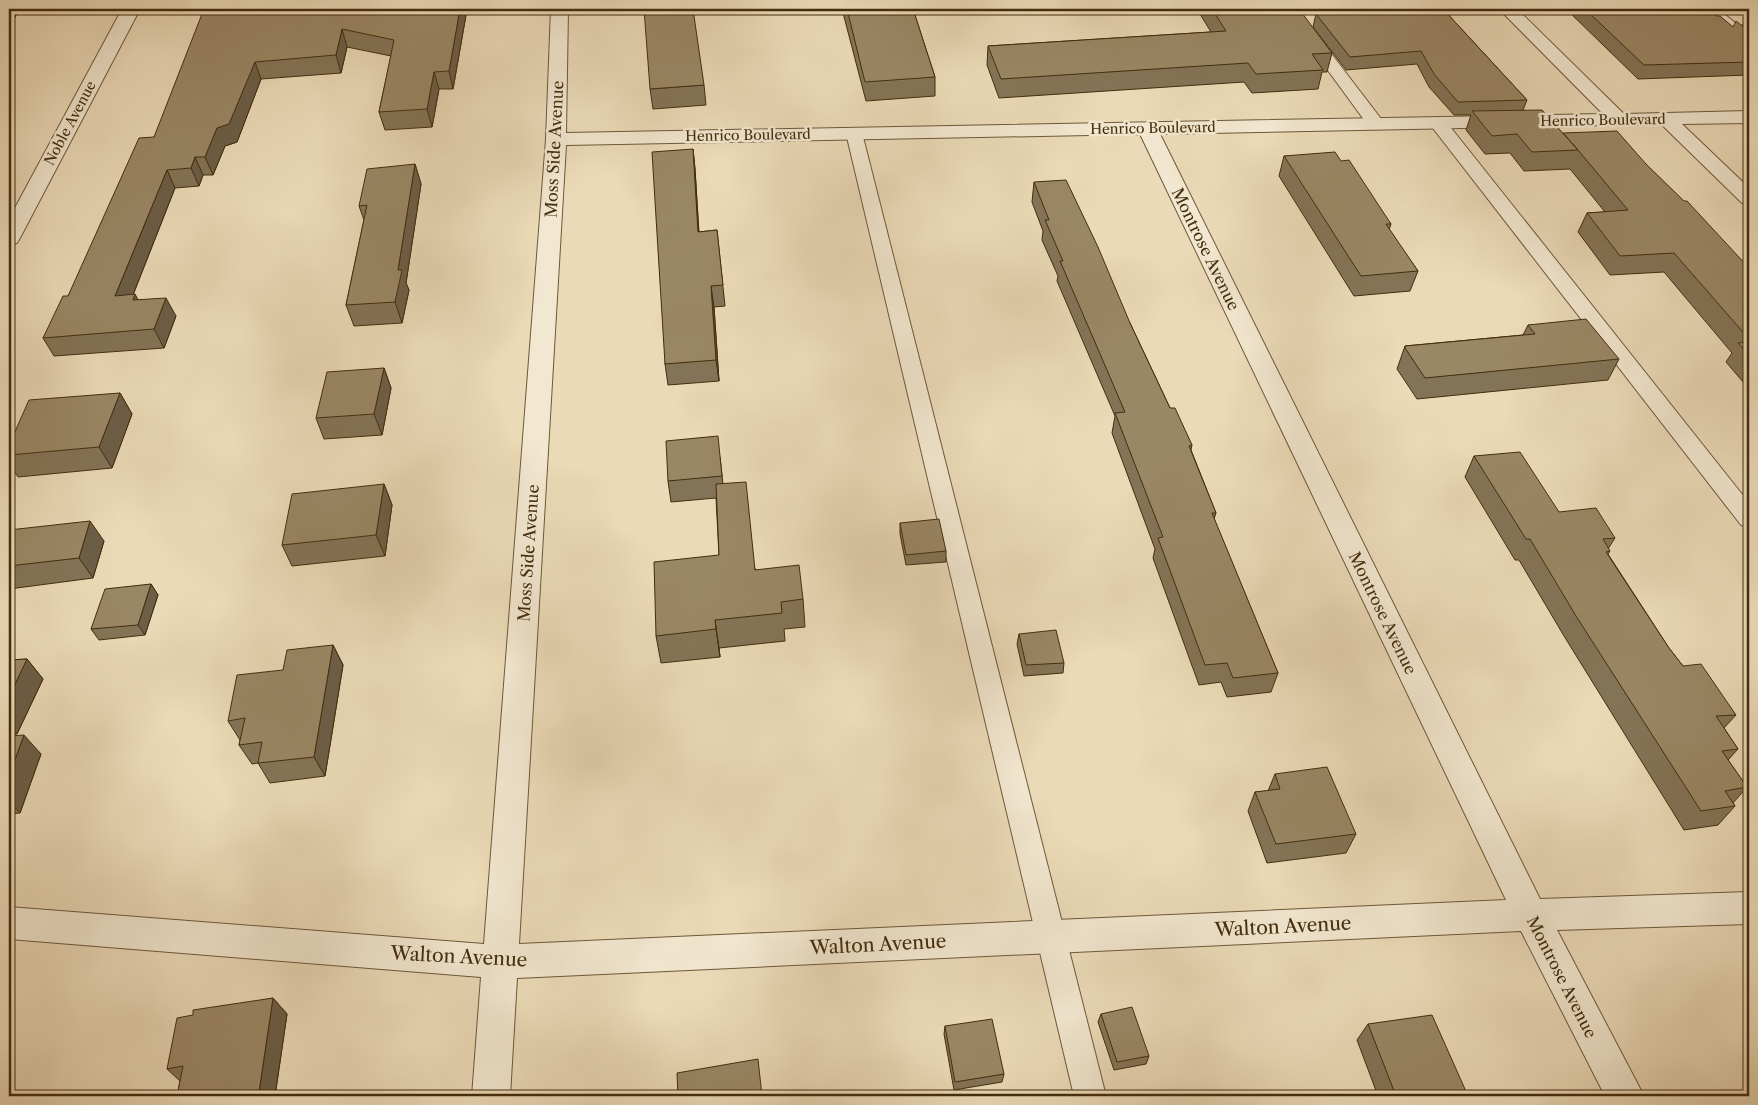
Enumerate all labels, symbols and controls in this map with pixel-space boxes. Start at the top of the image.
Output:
street label: Noble Avenue [40,78,100,168]
street label: Moss Side Avenue [540,80,568,218]
street label: Henrico Boulevard [1540,110,1666,130]
street label: Henrico Boulevard [1090,118,1216,138]
street label: Henrico Boulevard [685,125,811,145]
street label: Montrose Avenue [1168,184,1244,314]
street label: Moss Side Avenue [513,484,543,622]
street label: Montrose Avenue [1345,548,1421,678]
street label: Walton Avenue [1213,911,1352,942]
street label: Montrose Avenue [1523,913,1601,1041]
street label: Walton Avenue [808,929,947,960]
street label: Walton Avenue [389,941,528,972]

